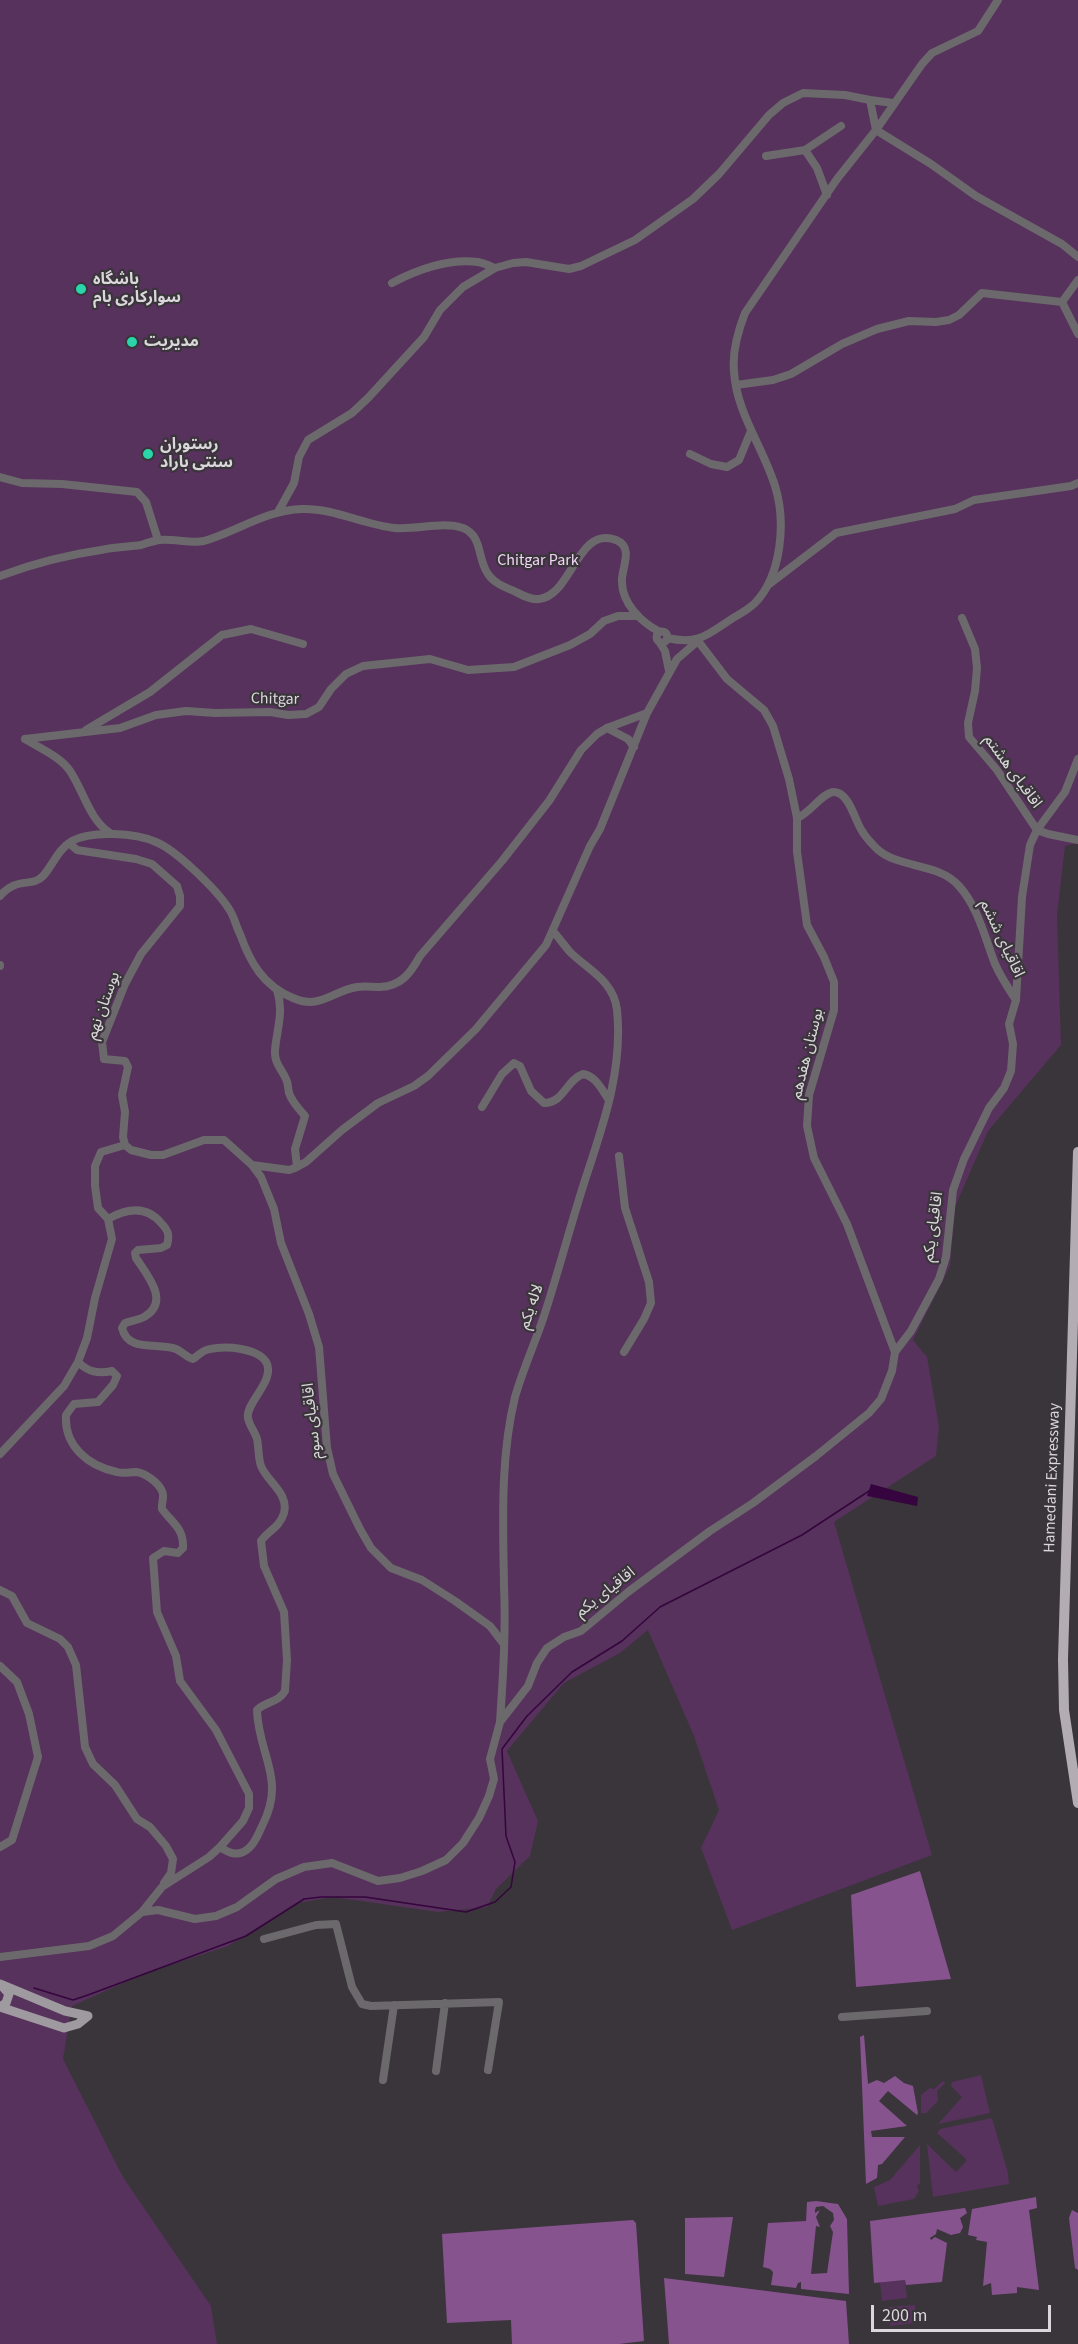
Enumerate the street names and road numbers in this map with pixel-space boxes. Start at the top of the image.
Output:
street label: Chitgar [251,690,299,710]
street label: اقاقیای هشتم [979,731,1045,813]
street label: اقاقیای ششم [975,897,1027,981]
street label: بوستان نهم [83,970,125,1042]
street label: بوستان هفدهم [787,1007,829,1101]
street label: اقاقیای یکم [920,1191,948,1263]
street label: لاله یکم [515,1282,549,1332]
street label: اقاقیای سوم [299,1382,327,1460]
street label: Hamedani Expressway [1041,1403,1065,1553]
street label: اقاقیای یکم [572,1564,640,1622]

